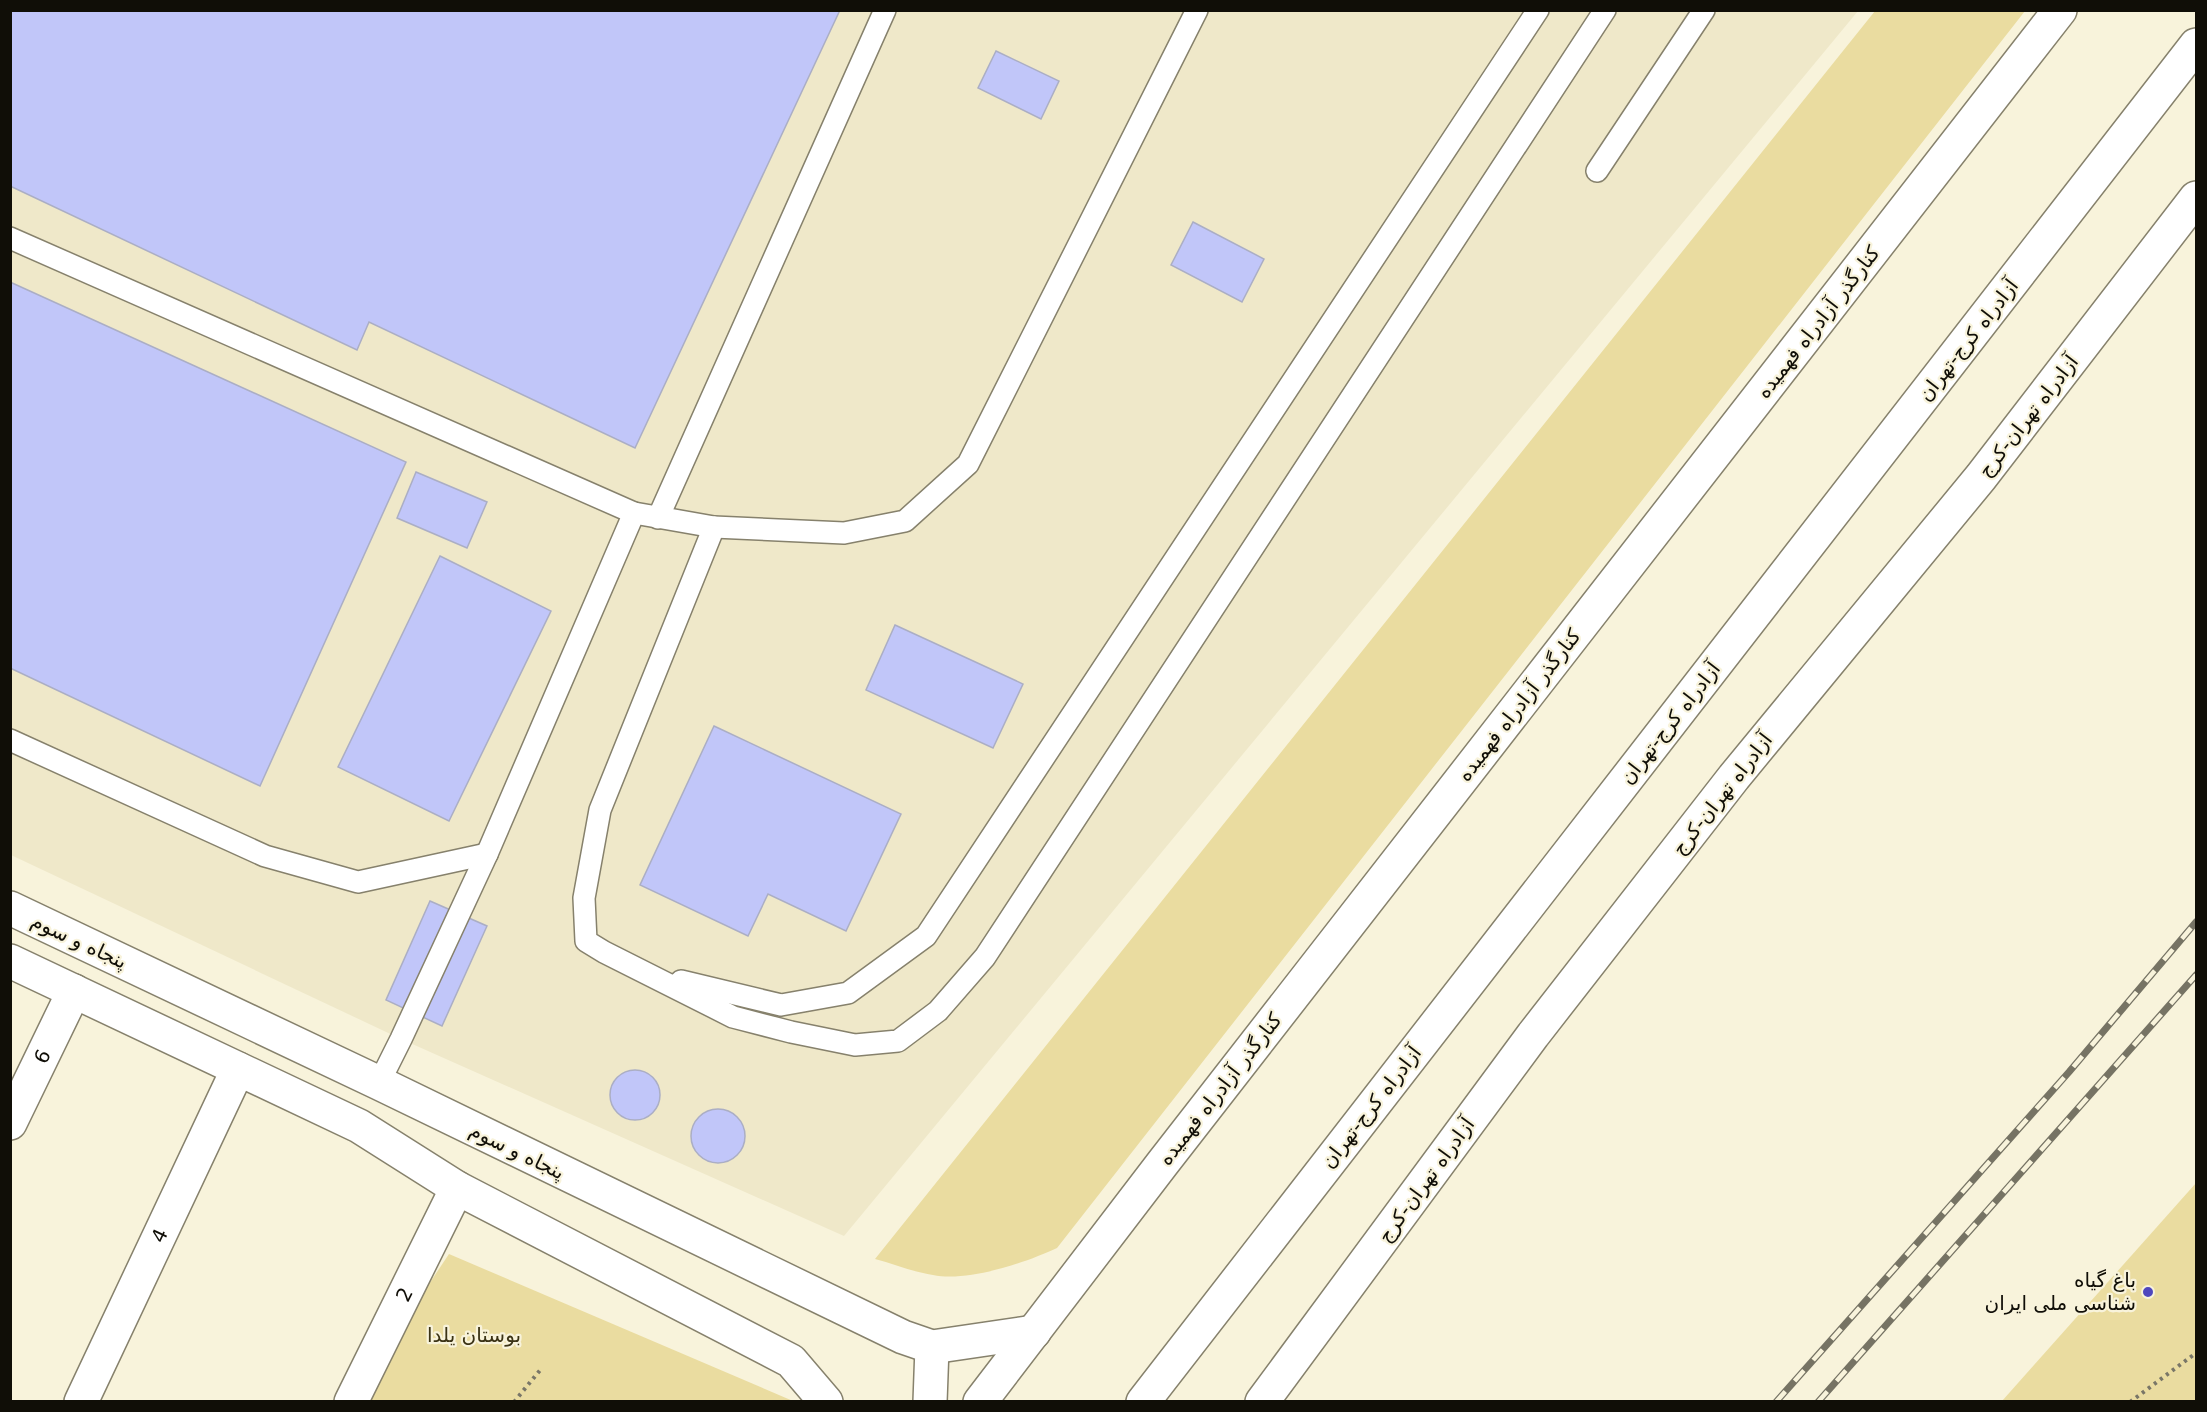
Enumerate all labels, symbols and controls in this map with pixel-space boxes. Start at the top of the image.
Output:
street label: کنارگذر آزادراه فهمیده [1750,240,1885,403]
street label: آزادراه کرج-تهران [1912,272,2024,406]
street label: آزادراه تهران-کرج [1972,348,2084,482]
street label: کنارگذر آزادراه فهمیده [1451,623,1586,786]
street label: آزادراه کرج-تهران [1614,655,1726,789]
street label: آزادراه تهران-کرج [1666,726,1778,860]
street label: پنجاه و سوم [27,908,131,975]
street label: کنارگذر آزادراه فهمیده [1152,1007,1287,1170]
street label: آزادراه کرج-تهران [1315,1039,1427,1173]
street label: 6 [29,1045,56,1067]
street label: آزادراه تهران-کرج [1372,1111,1480,1247]
street label: پنجاه و سوم [465,1118,569,1185]
street label: 4 [146,1225,173,1246]
place label: باغ گیاه‌ شناسی ملی ایران [1985,1268,2136,1315]
street label: 2 [391,1283,418,1306]
marker: باغ گیاه‌ شناسی ملی ایران [2141,1285,2155,1299]
park label: بوستان یلدا [427,1323,521,1347]

